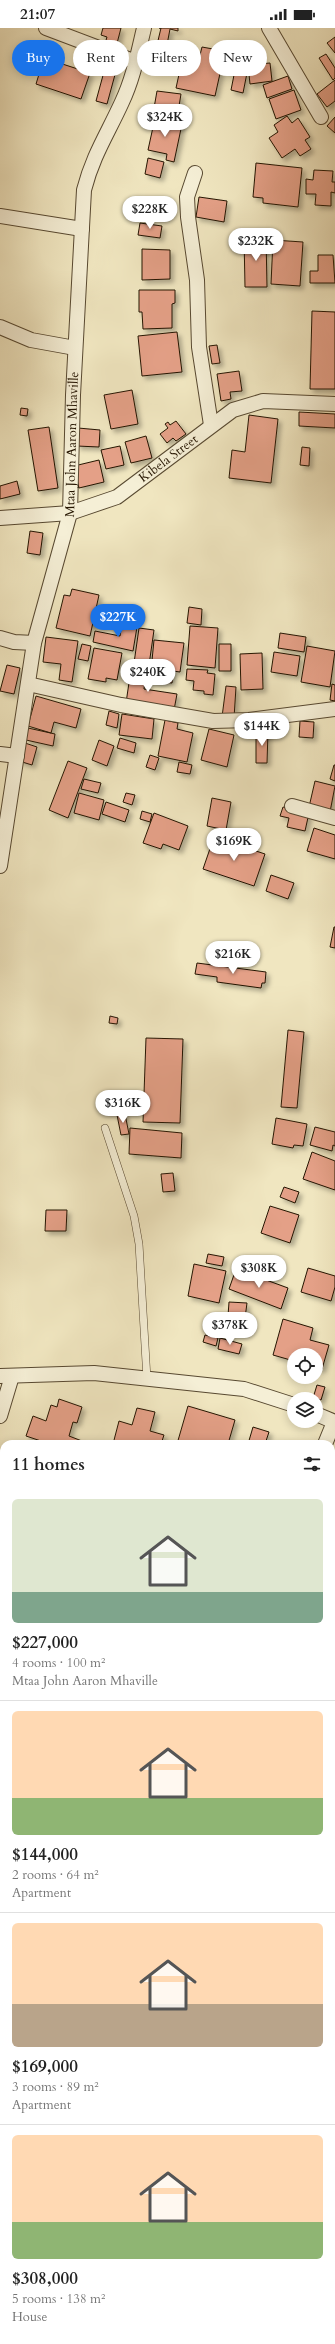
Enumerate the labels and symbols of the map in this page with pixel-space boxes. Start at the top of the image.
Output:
pin: $324K [137,104,193,138]
pin: $228K [122,196,178,230]
pin: $232K [228,228,284,262]
street label: Mtaa John Aaron Mhaville [61,371,83,518]
street label: Kibela Street [135,430,202,487]
pin: $227K [90,604,146,638]
pin: $240K [120,659,176,693]
pin: $144K [234,713,290,747]
pin: $169K [206,828,262,862]
pin: $216K [205,941,261,975]
pin: $316K [95,1090,151,1124]
pin: $308K [231,1255,287,1289]
pin: $378K [202,1312,258,1346]

